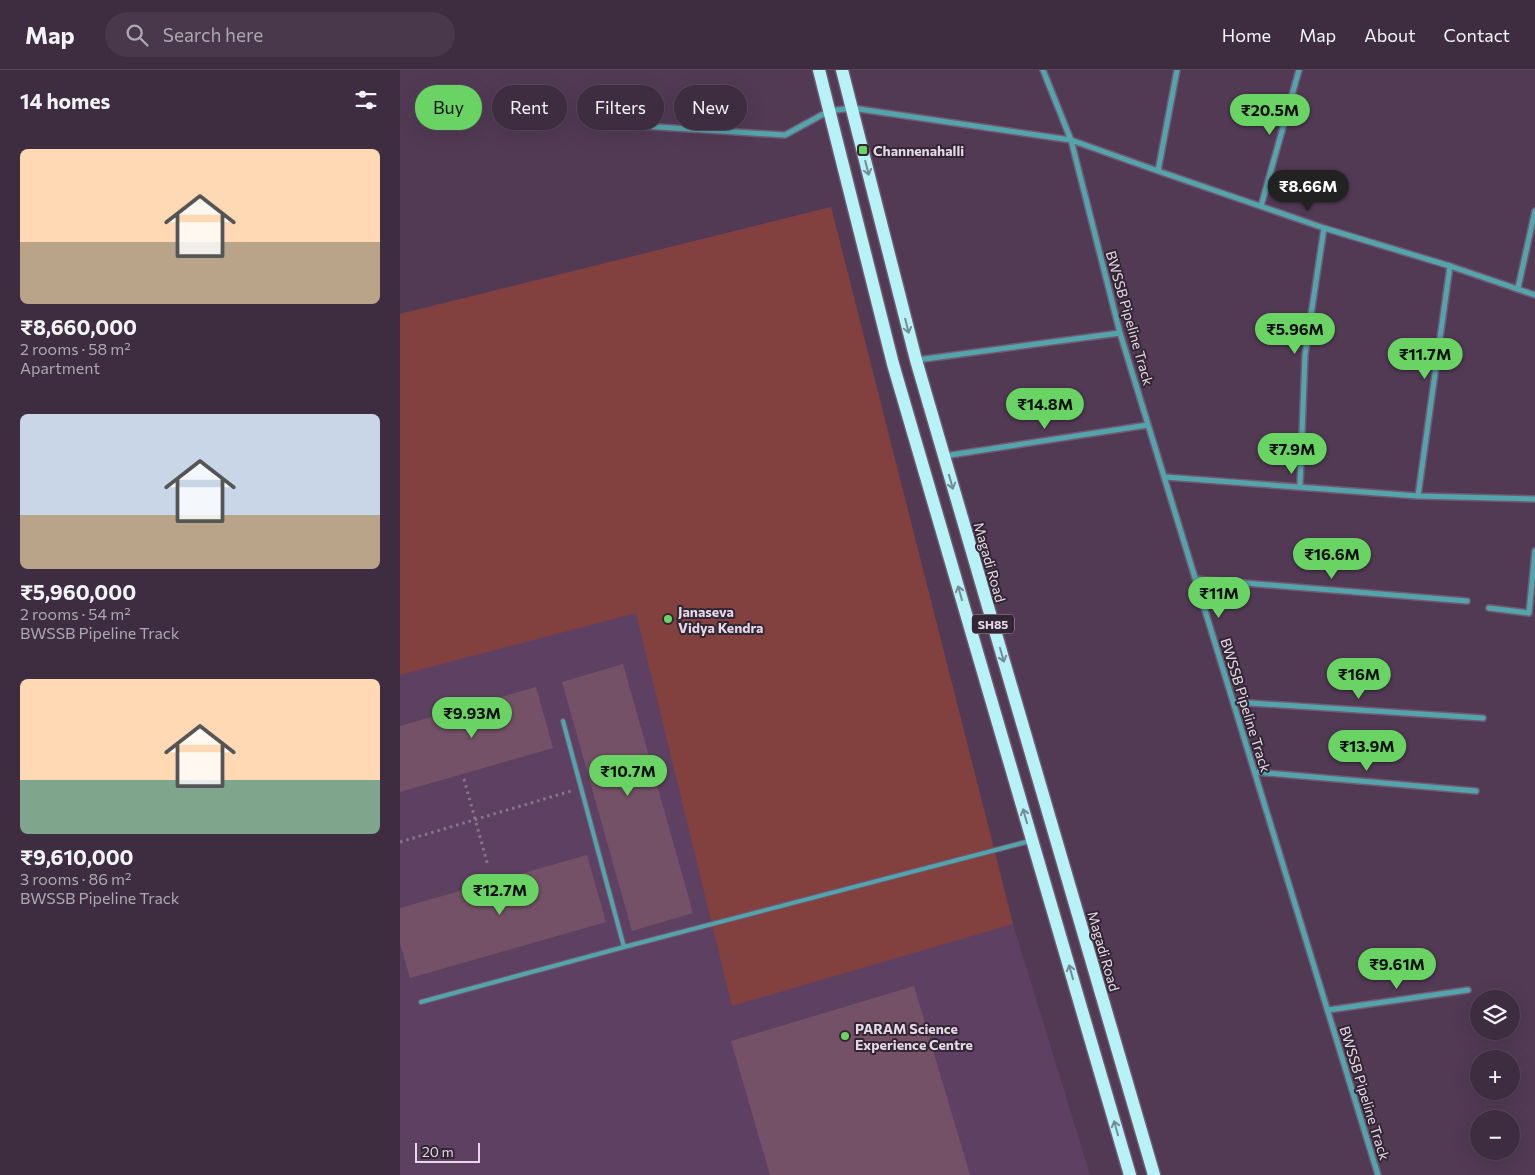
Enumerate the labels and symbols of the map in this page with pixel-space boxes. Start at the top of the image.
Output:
pin: ₹20.5M [1229,93,1311,136]
place label: Channenahalli [873,142,964,159]
marker: Channenahalli [857,144,869,156]
one-way arrow [863,160,873,176]
pin: ₹8.66M [1267,170,1349,212]
street label: BWSSB Pipeline Track [1103,249,1158,388]
pin: ₹5.96M [1254,312,1336,355]
one-way arrow [903,317,912,333]
pin: ₹11.7M [1384,338,1466,380]
pin: ₹14.8M [1004,388,1086,430]
pin: ₹7.9M [1257,432,1327,475]
one-way arrow [947,474,957,490]
street label: Magadi Road [970,520,1010,604]
pin: ₹16.6M [1291,538,1373,580]
pin: ₹11M [1189,576,1249,619]
one-way arrow [954,585,964,601]
place label: Janaseva Vidya Kendra [678,603,764,636]
marker: Janaseva Vidya Kendra [662,613,674,625]
road number: SH85 [972,614,1014,634]
street label: BWSSB Pipeline Track [1217,636,1275,775]
one-way arrow [997,646,1007,662]
pin: ₹16M [1329,658,1389,700]
pin: ₹9.93M [431,696,513,739]
pin: ₹13.9M [1326,730,1408,772]
pin: ₹10.7M [587,754,669,797]
one-way arrow [1019,809,1029,825]
pin: ₹12.7M [459,874,541,916]
street label: Magadi Road [1084,909,1124,993]
pin: ₹9.61M [1356,948,1438,990]
one-way arrow [1065,965,1075,981]
place label: PARAM Science Experience Centre [855,1020,973,1053]
street label: BWSSB Pipeline Track [1336,1024,1394,1163]
marker: PARAM Science Experience Centre [839,1030,851,1042]
one-way arrow [1111,1121,1120,1137]
scale bar [415,1140,480,1163]

